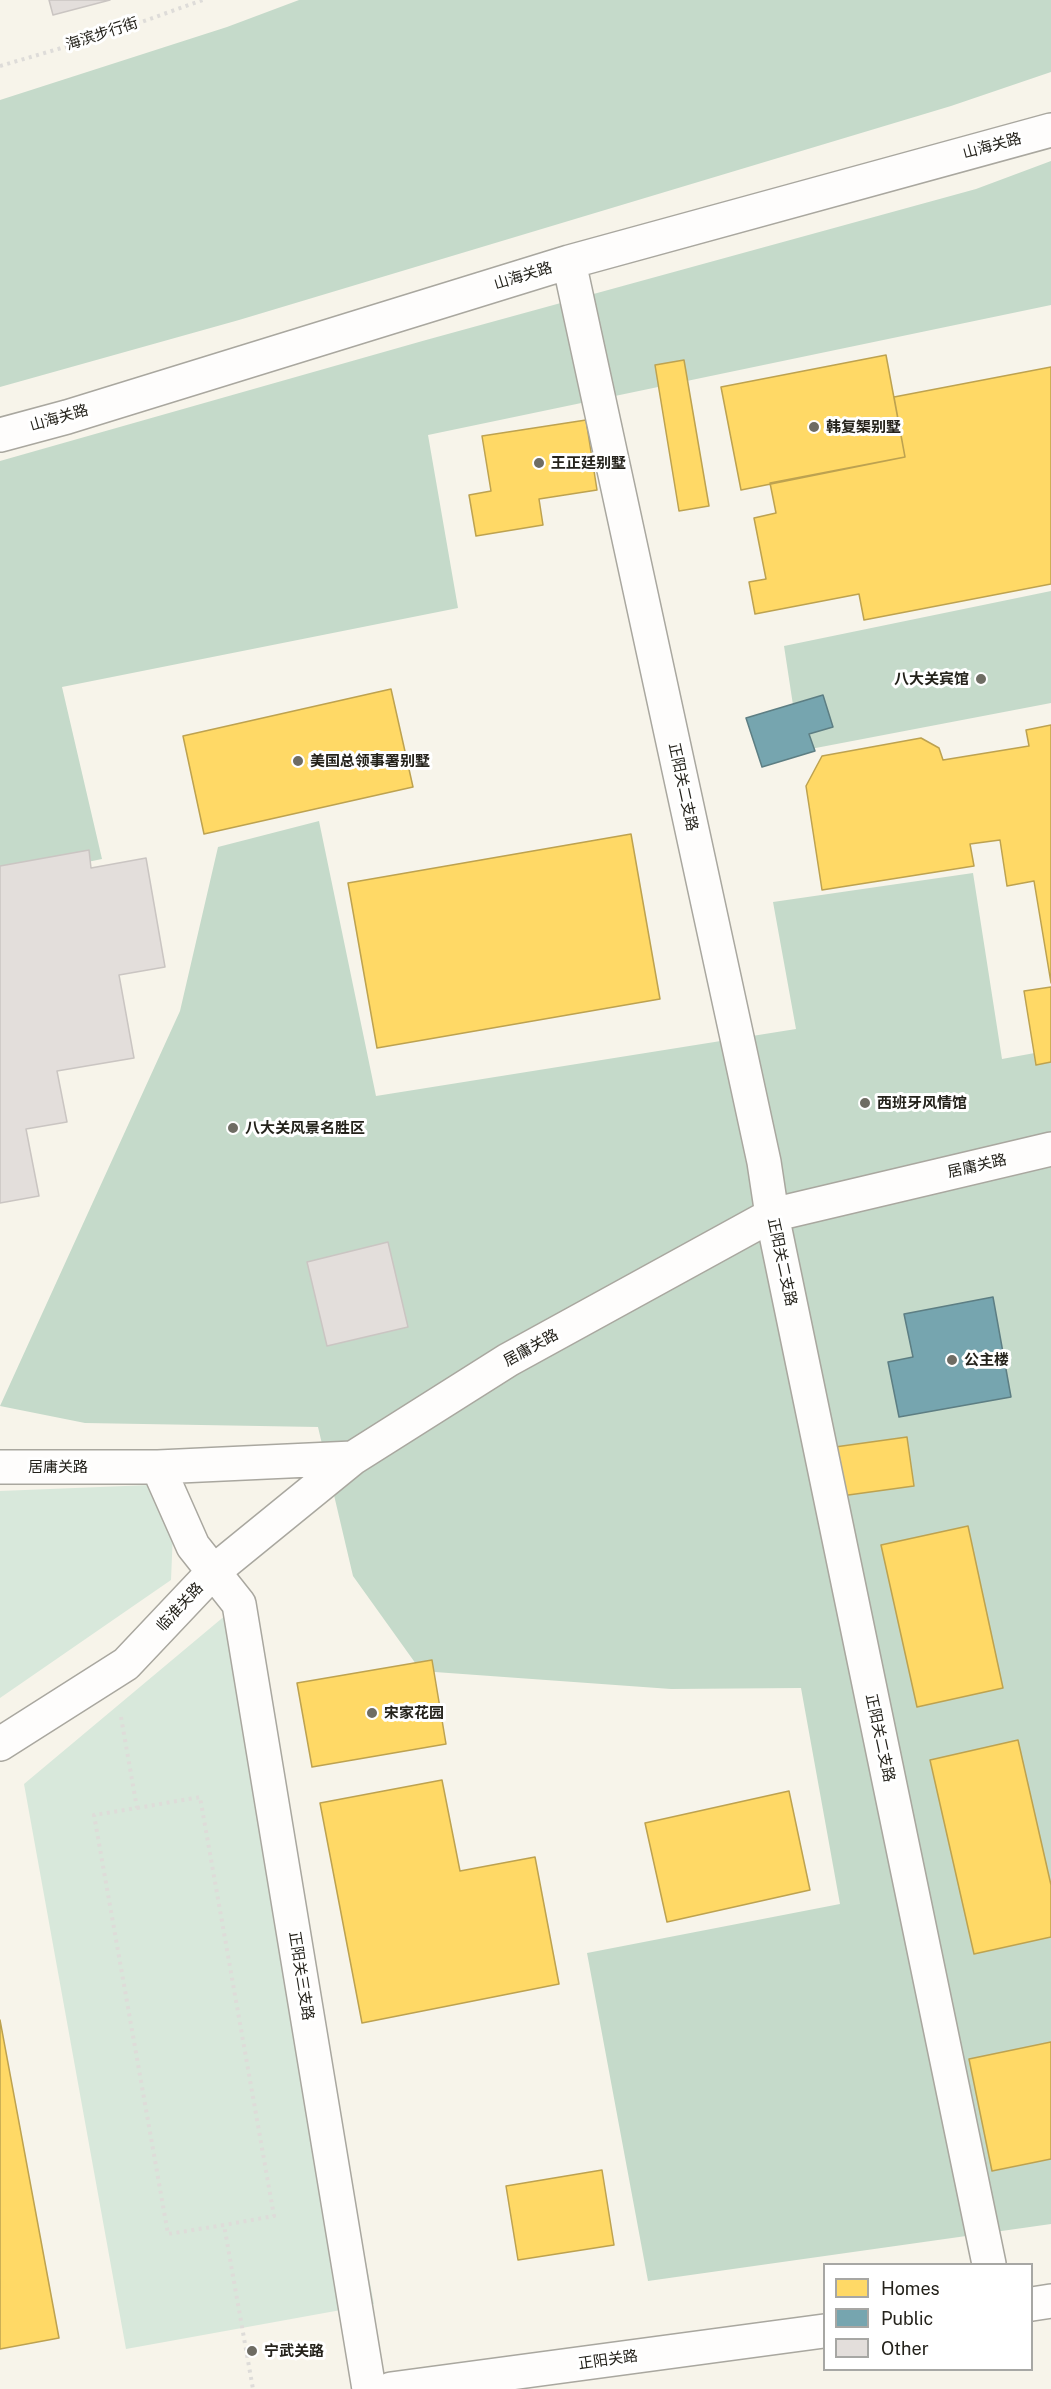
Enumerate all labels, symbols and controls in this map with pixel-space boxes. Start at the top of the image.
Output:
street label: 海滨步行街 [64,14,140,54]
street label: 山海关路 [961,130,1023,162]
street label: 山海关路 [492,259,554,293]
street label: 山海关路 [28,401,90,435]
place label: 韩复榘别墅 [826,418,901,436]
marker: 韩复榘别墅 [807,420,821,434]
place label: 王正廷别墅 [551,454,626,472]
marker: 王正廷别墅 [532,456,546,470]
place label: 八大关宾馆 [894,670,969,688]
marker: 八大关宾馆 [974,672,988,686]
street label: 正阳关二支路 [665,741,701,833]
place label: 美国总领事署别墅 [310,752,430,770]
marker: 美国总领事署别墅 [291,754,305,768]
place label: 西班牙风情馆 [877,1094,967,1112]
marker: 西班牙风情馆 [858,1096,872,1110]
place label: 八大关风景名胜区 [245,1119,365,1137]
marker: 八大关风景名胜区 [226,1121,240,1135]
street label: 居庸关路 [946,1150,1008,1182]
street label: 正阳关二支路 [764,1216,800,1308]
street label: 居庸关路 [500,1326,562,1370]
place label: 公主楼 [964,1351,1009,1369]
marker: 公主楼 [945,1353,959,1367]
street label: 居庸关路 [28,1458,88,1476]
street label: 临淮关路 [153,1579,207,1635]
street label: 正阳关二支路 [862,1692,898,1784]
place label: 宋家花园 [384,1704,444,1722]
marker: 宋家花园 [365,1706,379,1720]
street label: 正阳关三支路 [285,1930,317,2022]
legend [823,2263,1033,2371]
text: Homes [881,2278,940,2299]
text: Public [881,2308,933,2329]
text: Other [881,2338,929,2359]
place label: 宁武关路 [264,2342,324,2360]
marker: 宁武关路 [245,2344,259,2358]
street label: 正阳关路 [577,2347,639,2373]

